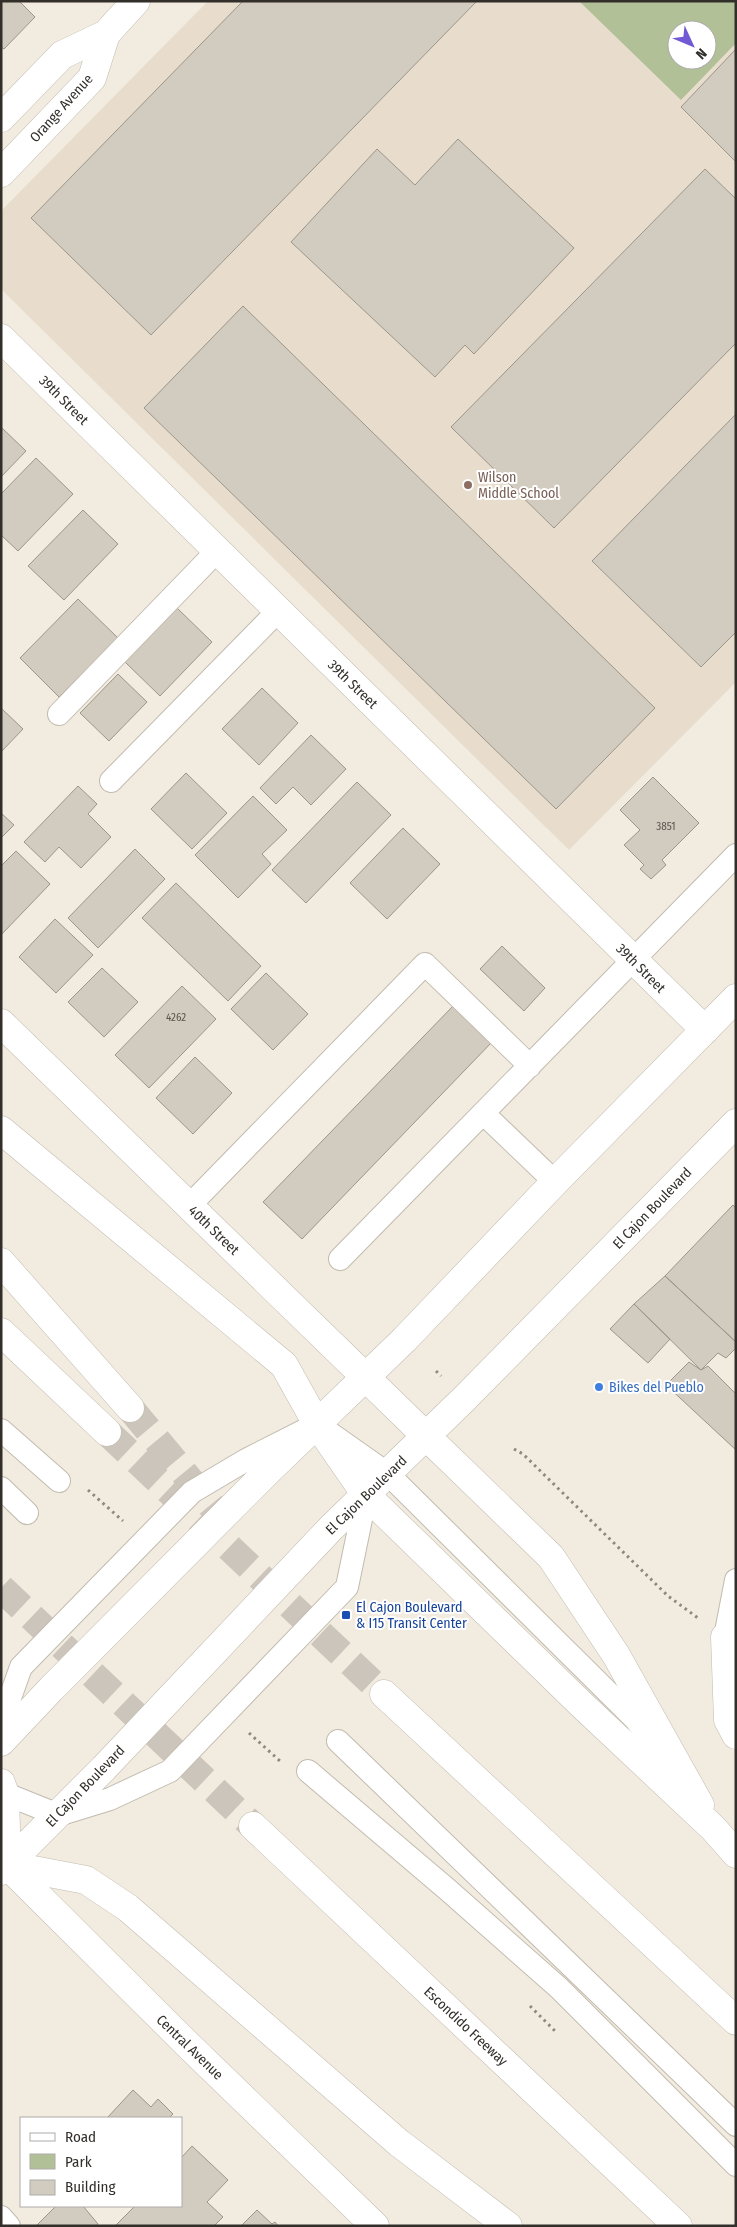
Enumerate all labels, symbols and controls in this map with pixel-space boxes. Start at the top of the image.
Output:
north arrow [667,20,717,70]
text: N [692,45,710,63]
street label: Orange Avenue [26,71,97,146]
street label: 39th Street [35,372,92,429]
place label: Wilson Middle School [478,469,559,502]
marker: Wilson Middle School [462,479,474,491]
street label: 39th Street [324,656,381,713]
house number: 3851 [656,820,676,833]
street label: 39th Street [612,940,669,997]
house number: 4262 [166,1011,186,1024]
street label: El Cajon Boulevard [609,1164,695,1253]
street label: 40th Street [185,1202,243,1259]
place label: Bikes del Pueblo [609,1379,704,1396]
marker: Bikes del Pueblo [593,1381,605,1393]
street label: El Cajon Boulevard [322,1452,411,1538]
place label: El Cajon Boulevard & I15 Transit Center [356,1599,467,1632]
marker: El Cajon Boulevard & I15 Transit Center [340,1609,352,1621]
street label: El Cajon Boulevard [42,1742,128,1831]
street label: Escondido Freeway [420,1983,511,2070]
street label: Central Avenue [153,2011,227,2083]
legend [20,2117,182,2207]
text: Road [65,2128,96,2146]
text: Park [65,2153,92,2171]
text: Building [65,2178,116,2196]

